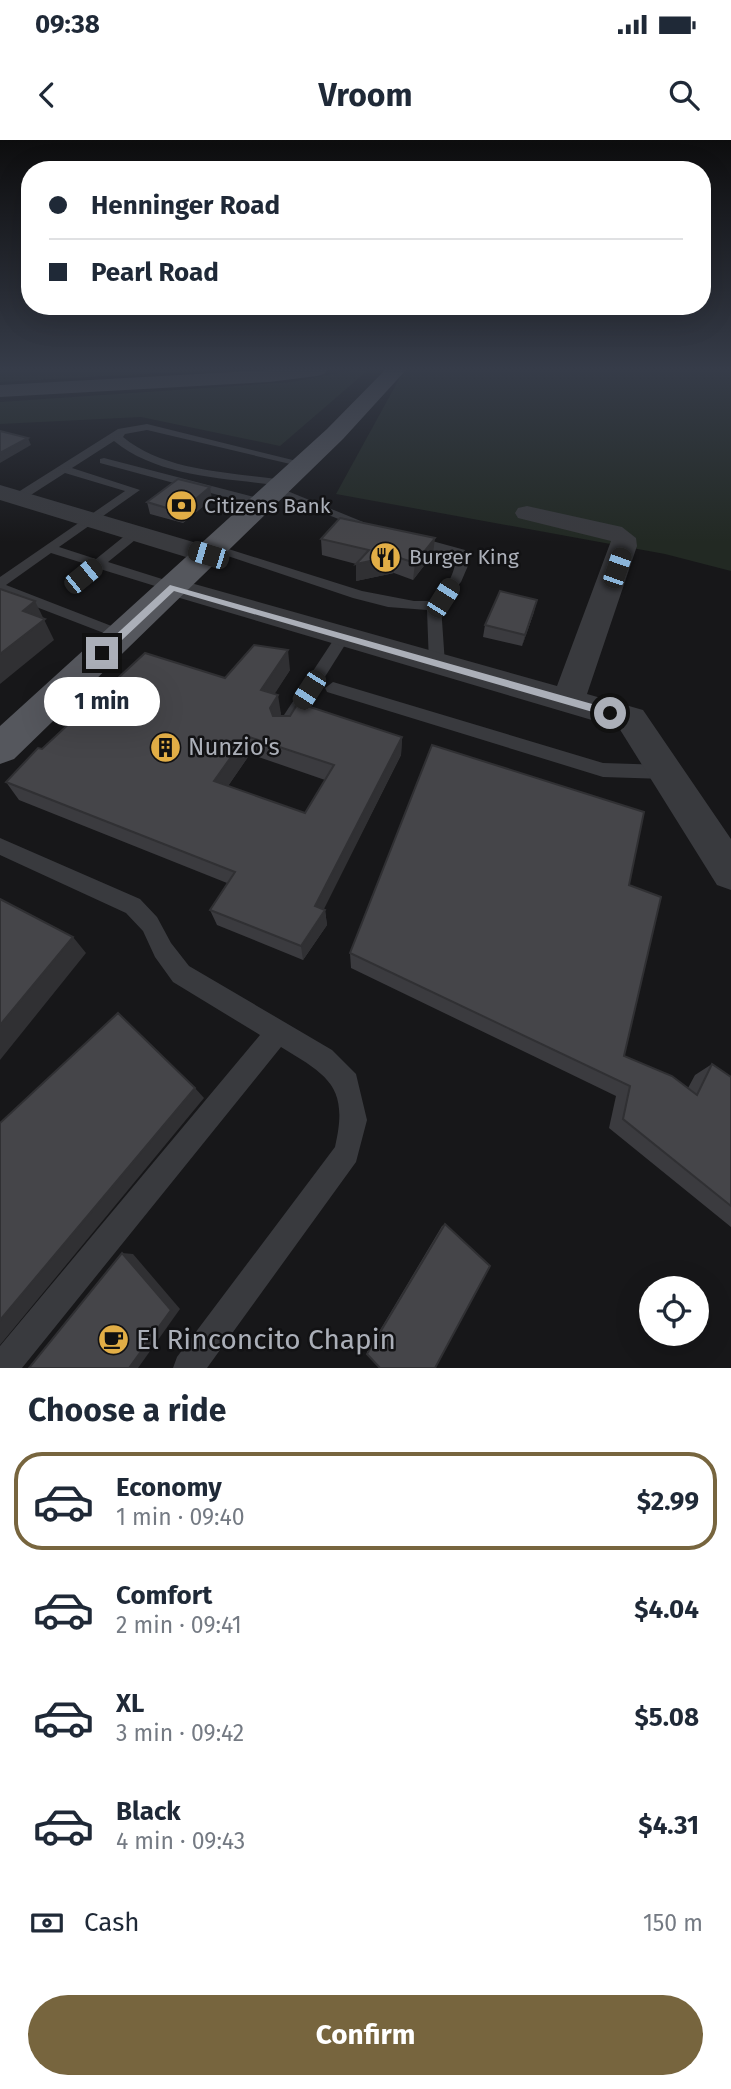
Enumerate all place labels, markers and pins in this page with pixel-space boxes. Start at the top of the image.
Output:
bank icon: Citizens Bank [164,489,198,523]
place label: Citizens Bank [204,493,331,519]
restaurant icon: Burger King [369,540,403,574]
place label: Burger King [409,544,519,570]
building icon: Nunzio's [148,730,182,764]
place label: Nunzio's [188,733,280,761]
cafe icon: El Rinconcito Chapin [96,1322,130,1356]
place label: El Rinconcito Chapin [136,1323,396,1356]

